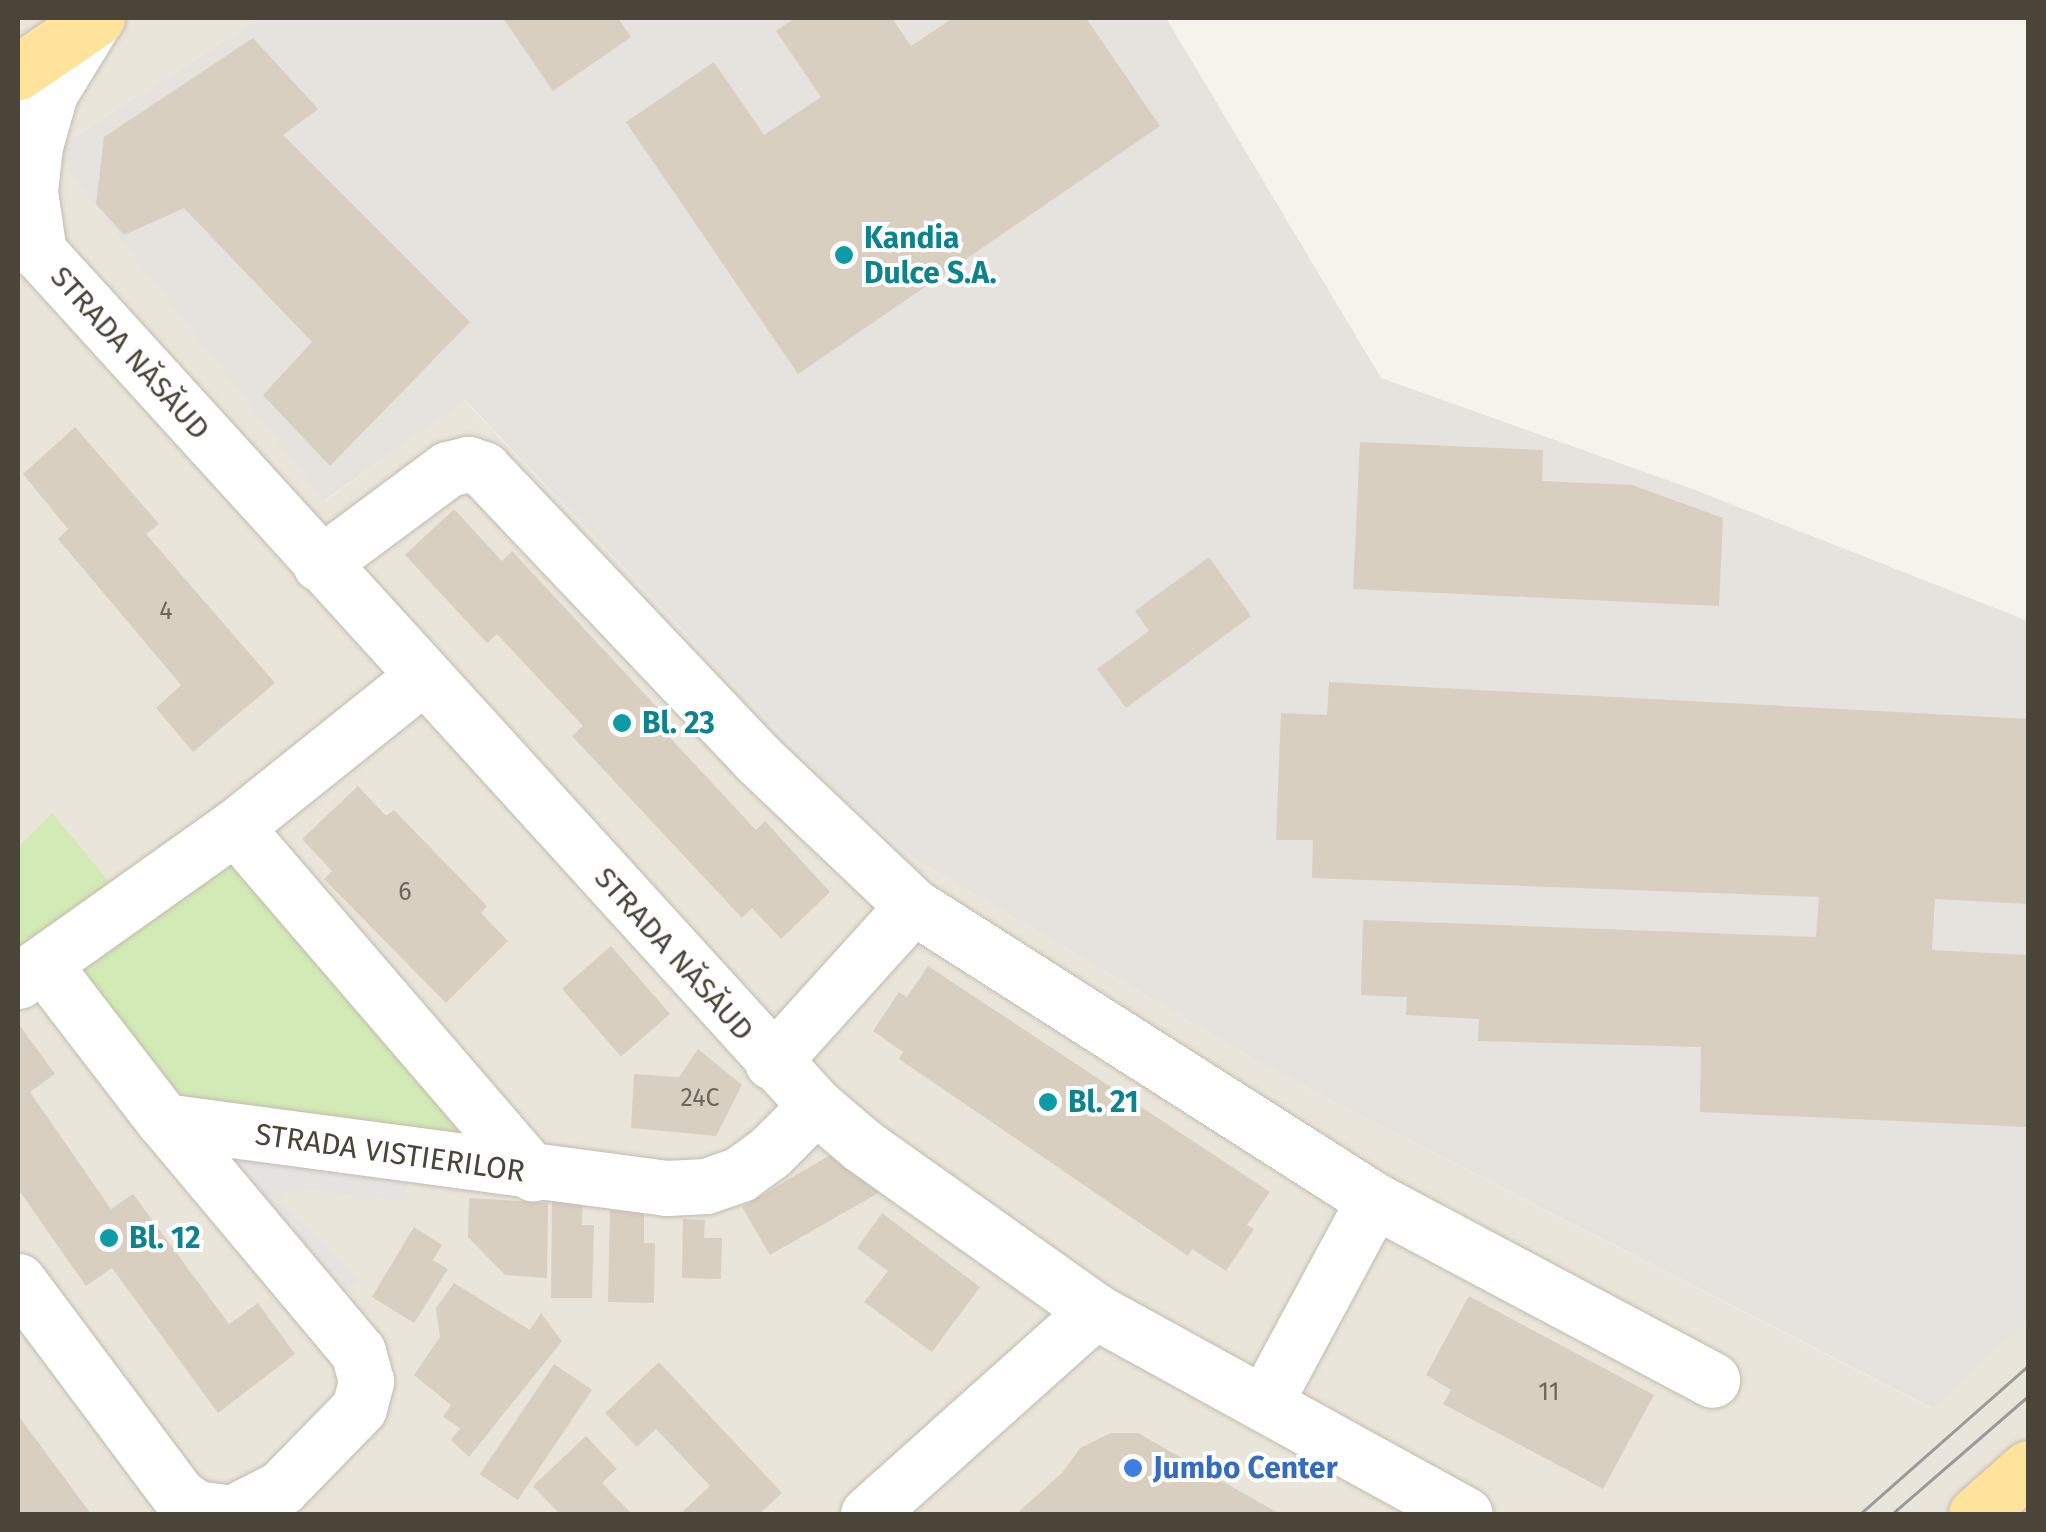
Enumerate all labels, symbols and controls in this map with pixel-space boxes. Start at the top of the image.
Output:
place label: Kandia Dulce S.A. [864,220,997,290]
marker: Kandia Dulce S.A. [833,244,855,266]
street label: STRADA NĂSĂUD [43,259,217,447]
house number: 4 [159,596,173,626]
place label: Bl. 23 [642,705,715,741]
marker: Bl. 23 [611,712,633,734]
street label: STRADA NĂSĂUD [587,860,761,1048]
house number: 6 [398,877,412,907]
house number: 24C [681,1083,719,1113]
place label: Bl. 21 [1068,1084,1139,1120]
marker: Bl. 21 [1037,1091,1059,1113]
street label: STRADA VISTIERILOR [253,1116,527,1190]
place label: Bl. 12 [129,1220,200,1256]
marker: Bl. 12 [98,1227,120,1249]
house number: 11 [1538,1377,1560,1407]
place label: Jumbo Center [1153,1450,1338,1486]
marker: Jumbo Center [1122,1457,1144,1479]

